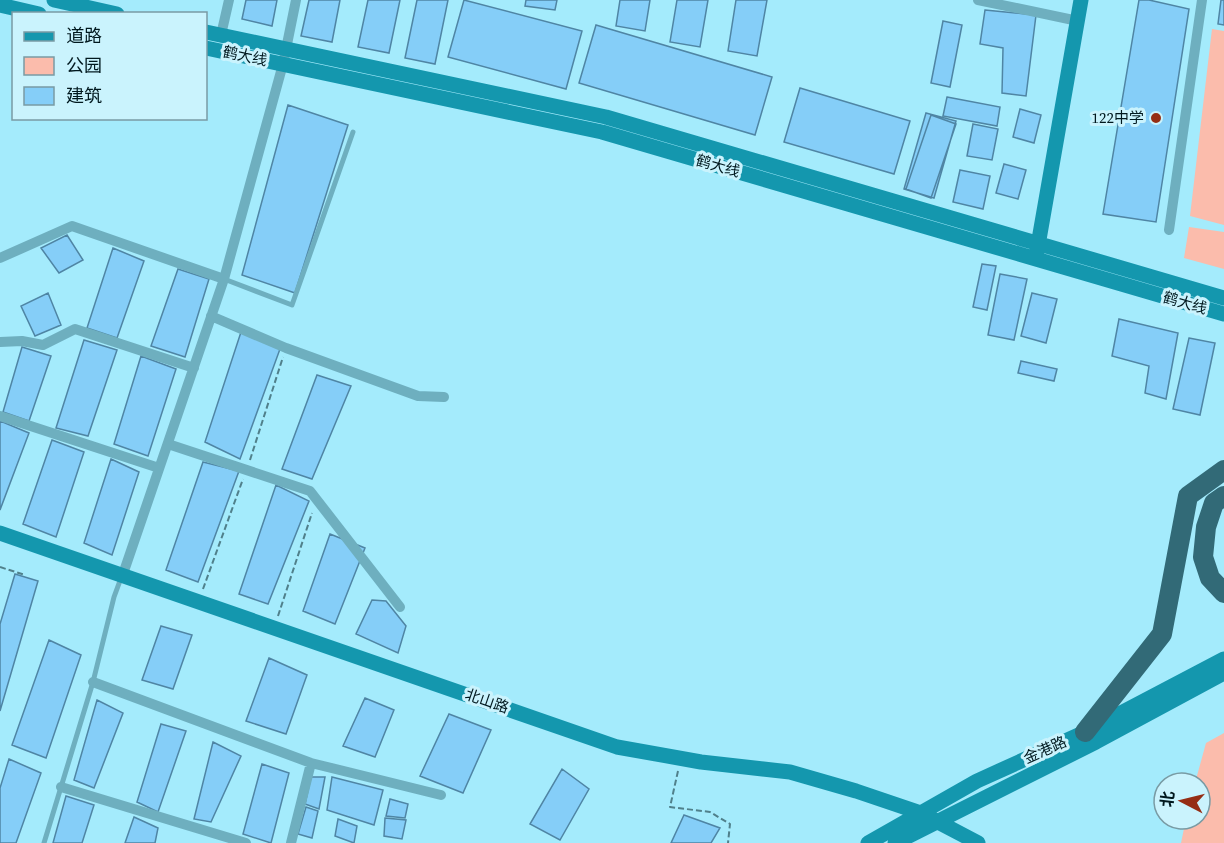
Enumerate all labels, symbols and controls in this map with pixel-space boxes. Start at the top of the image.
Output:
legend [12,12,207,120]
text: 道路 [66,23,102,48]
street label: 鹤大线 [221,41,269,70]
text: 公园 [66,53,102,78]
text: 建筑 [66,83,102,108]
place label: 122中学 [1091,107,1144,128]
marker: 122中学 [1149,111,1163,125]
street label: 鹤大线 [694,149,743,182]
street label: 鹤大线 [1161,286,1210,319]
street label: 北山路 [462,683,512,718]
street label: 金港路 [1020,731,1070,768]
north arrow [1152,771,1212,831]
text: 北 [1155,790,1179,808]

